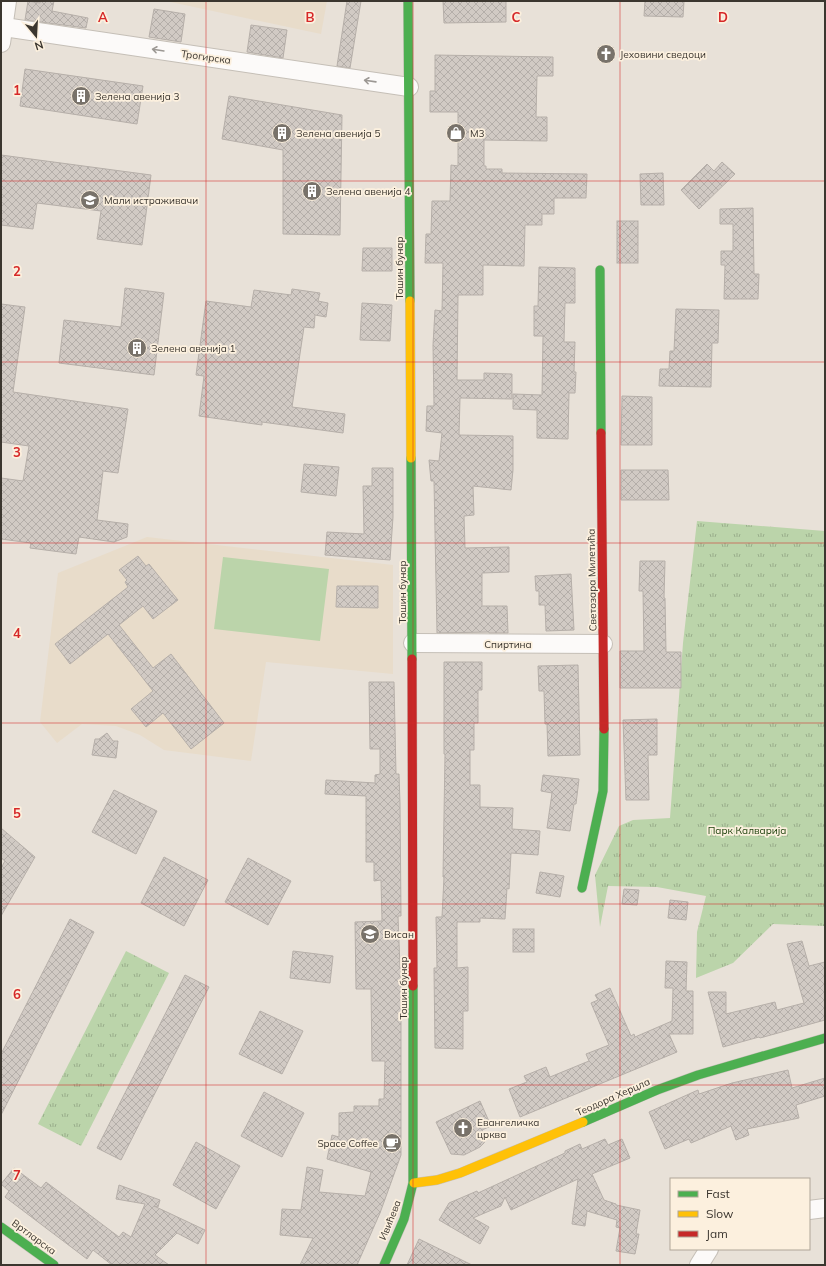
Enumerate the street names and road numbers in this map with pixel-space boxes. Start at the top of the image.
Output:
street label: Трогирска [180,47,232,67]
street label: Тошин бунар [393,236,406,300]
street label: Светозара Милетића [585,528,599,632]
street label: Тошин бунар [396,560,409,624]
street label: Спиртина [484,638,532,651]
street label: Тошин бунар [397,956,410,1020]
street label: Теодора Херцла [574,1075,652,1119]
street label: Ивићева [376,1198,404,1242]
street label: Вртларска [9,1216,59,1258]

